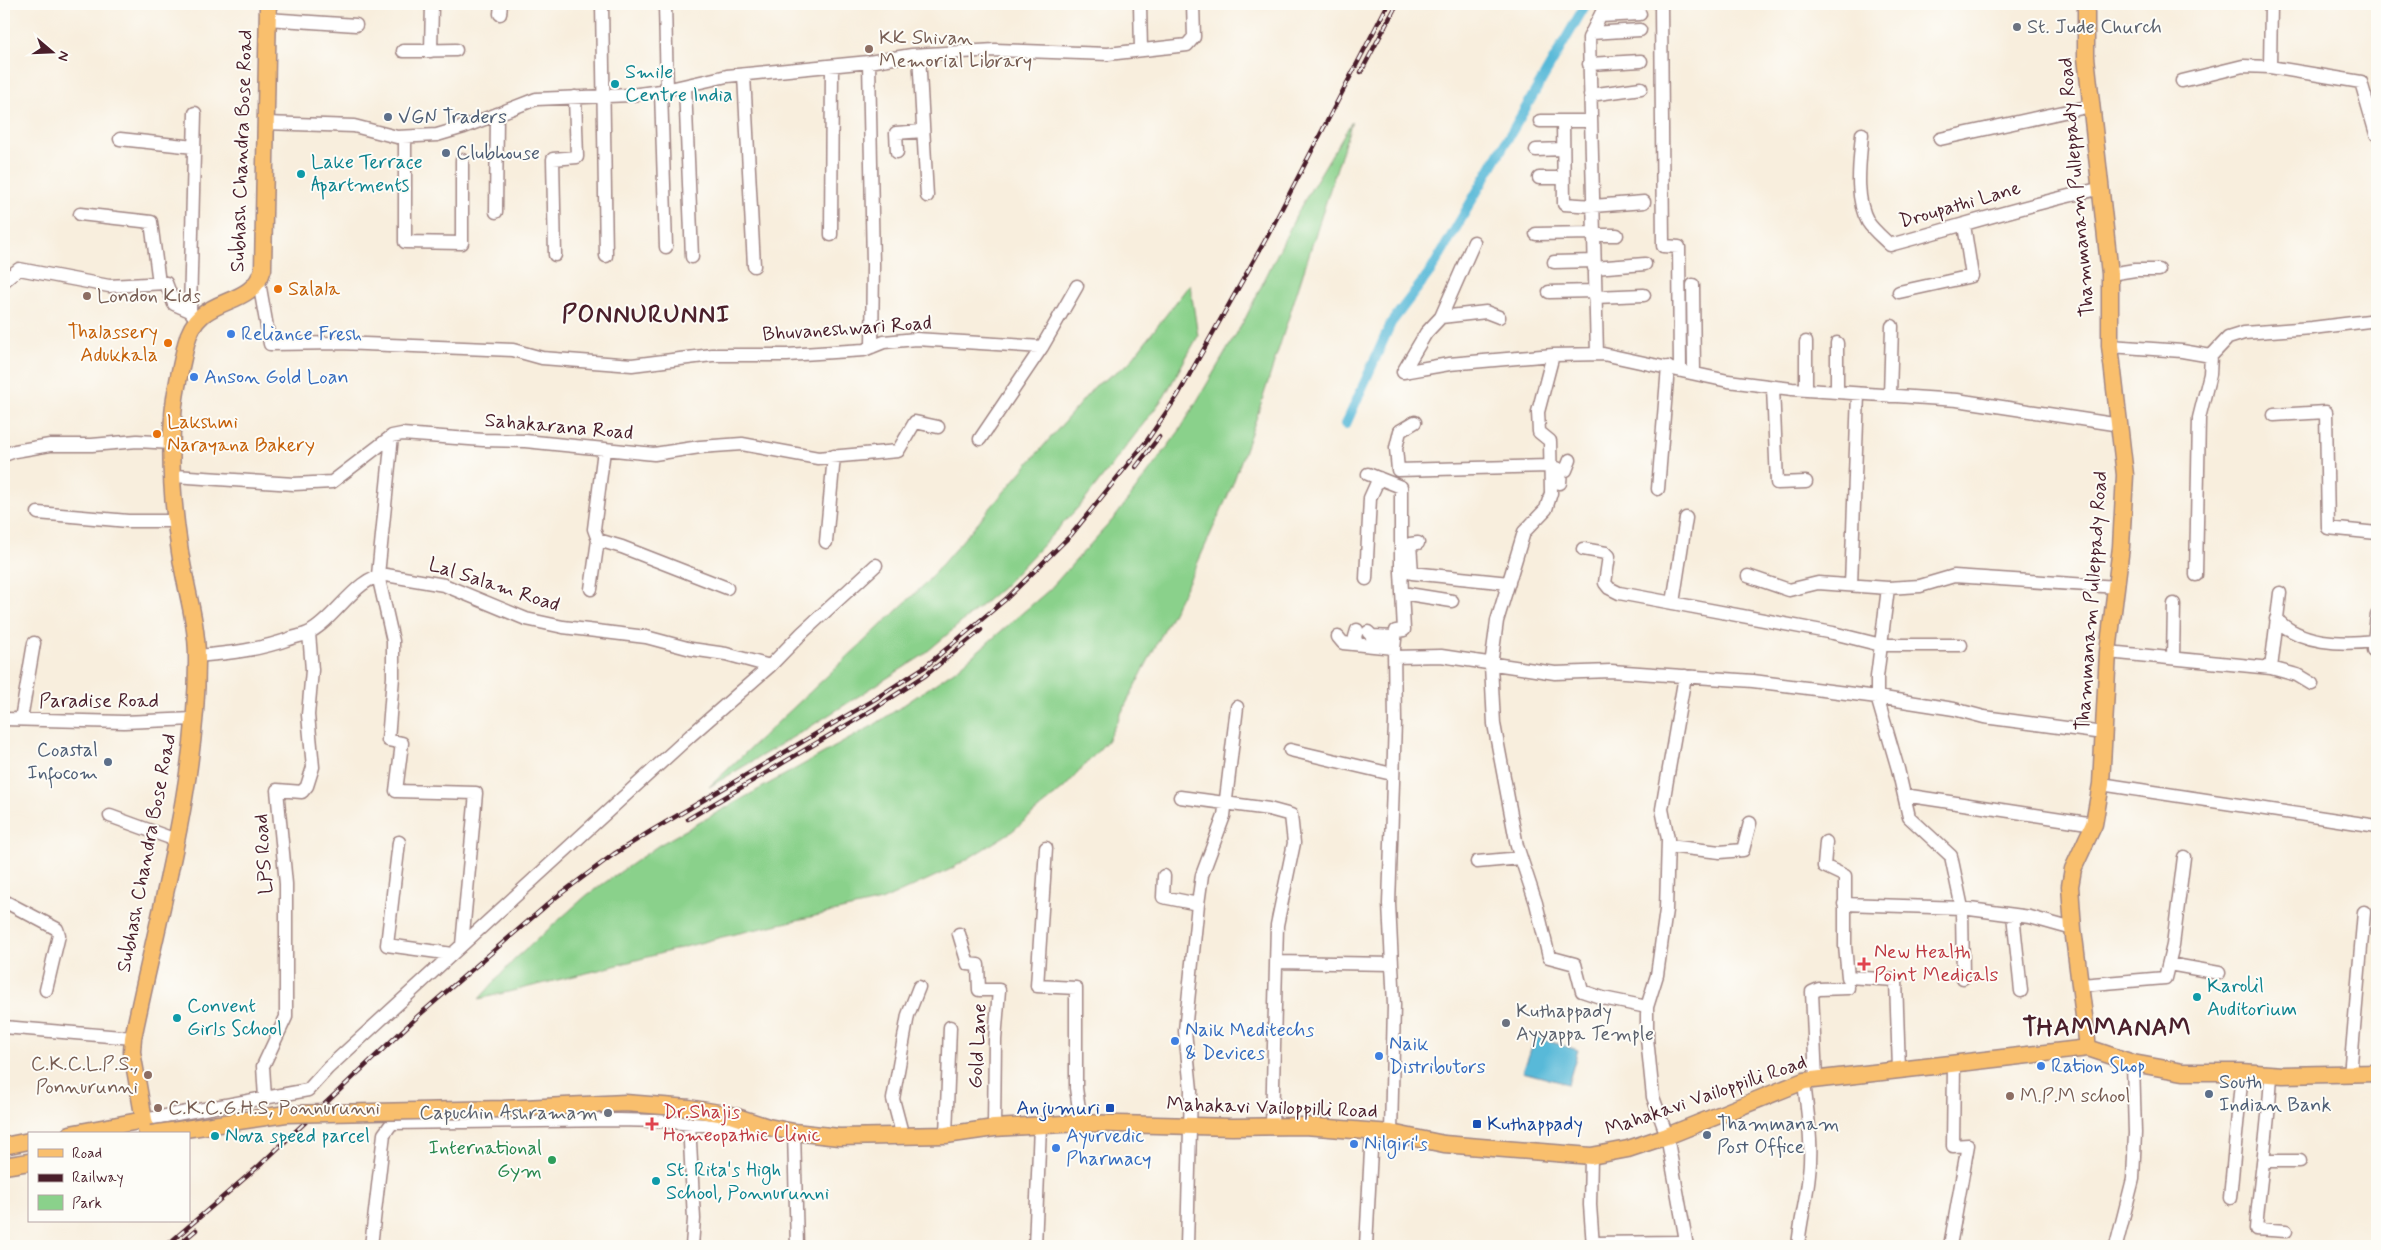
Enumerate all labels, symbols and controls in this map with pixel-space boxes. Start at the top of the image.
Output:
place label: St. Jude Church [2027,14,2162,41]
marker: St. Jude Church [2011,21,2023,33]
place label: KK Shivan Memorial Library [879,25,1032,75]
north arrow [28,28,78,78]
street label: Subhash Chandra Bose Road [224,29,260,273]
marker: KK Shivan Memorial Library [863,43,875,55]
text: N [53,49,73,63]
street label: Thammanam Pulleppady Road [2052,56,2102,318]
place label: Smile Centre India [625,59,733,109]
marker: Smile Centre India [609,78,621,90]
place label: VGN Traders [398,104,507,131]
marker: VGN Traders [382,111,394,123]
place label: Clubhouse [456,140,540,167]
marker: Clubhouse [440,147,452,159]
place label: Lake Terrace Apartments [311,149,423,200]
marker: Lake Terrace Apartments [295,168,307,180]
street label: Droupathi Lane [1896,175,2024,235]
place label: Salala [288,276,341,303]
place label: London Kids [97,283,201,310]
marker: Salala [272,283,284,295]
marker: London Kids [81,290,93,302]
district label: PONNURUNNI [562,299,730,332]
street label: Bhuvaneshwari Road [761,310,933,348]
place label: Thalassery Adukkala [68,319,158,369]
place label: Reliance Fresh [241,321,362,348]
marker: Reliance Fresh [225,328,237,340]
marker: Thalassery Adukkala [162,337,174,349]
place label: Anson Gold Loan [204,364,349,391]
marker: Anson Gold Loan [188,371,200,383]
street label: Sahakarana Road [484,407,634,447]
place label: Lakshmi Narayana Bakery [167,409,315,459]
marker: Lakshmi Narayana Bakery [151,428,163,440]
street label: Thammanam Pulleppady Road [2069,470,2115,732]
street label: Lal Salam Road [425,551,563,619]
street label: Paradise Road [39,688,159,715]
street label: Subhash Chandra Bose Road [111,731,183,975]
place label: Coastal Infocom [27,737,98,789]
marker: Coastal Infocom [102,756,114,768]
street label: LPS Road [248,813,280,895]
place label: New Health Point Medicals [1874,939,1999,989]
marker: New Health Point Medicals [1858,958,1870,970]
place label: Karolil Auditorium [2207,973,2297,1023]
marker: Karolil Auditorium [2191,991,2203,1003]
place label: Convent Girls School [187,993,282,1043]
place label: Kuthappady Ayyappa Temple [1516,998,1654,1048]
street label: Gold Lane [962,1003,994,1089]
marker: Convent Girls School [171,1012,183,1024]
district label: THAMMANAM [2022,1012,2192,1045]
place label: Naik Meditechs & Devices [1185,1017,1314,1067]
marker: Kuthappady Ayyappa Temple [1500,1017,1512,1029]
place label: Naik Distributors [1389,1031,1486,1081]
marker: Naik Meditechs & Devices [1169,1035,1181,1047]
street label: Mahakavi Vailoppilli Road [1602,1049,1810,1143]
marker: Naik Distributors [1373,1050,1385,1062]
place label: C.K.C.L.P.S., Ponnurunni [31,1051,138,1101]
place label: Ration Shop [2051,1053,2145,1080]
marker: Ration Shop [2035,1060,2047,1072]
marker: C.K.C.L.P.S., Ponnurunni [142,1069,154,1081]
place label: South Indian Bank [2219,1069,2332,1119]
place label: M.P.M school [2020,1083,2130,1110]
marker: South Indian Bank [2203,1088,2215,1100]
marker: M.P.M school [2004,1090,2016,1102]
street label: Mahakavi Vailoppilli Road [1166,1091,1378,1125]
place label: C.K.C.G.H.S, Ponnurunni [168,1095,380,1122]
place label: Anjumuri [1016,1095,1100,1122]
place label: Dr.Shajis Homeopathic Clinic [663,1099,821,1149]
place label: Capuchin Ashramam [419,1100,598,1127]
marker: C.K.C.G.H.S, Ponnurunni [152,1102,164,1114]
marker: Anjumuri [1104,1102,1116,1114]
marker: Capuchin Ashramam [602,1107,614,1119]
place label: Kuthappady [1487,1111,1583,1138]
place label: Thammanam Post Office [1717,1111,1839,1161]
marker: Dr.Shajis Homeopathic Clinic [645,1117,659,1131]
marker: Kuthappady [1471,1118,1483,1130]
place label: Nova speed parcel [225,1123,370,1150]
place label: Ayurvedic Pharmacy [1066,1123,1152,1173]
marker: Thammanam Post Office [1701,1129,1713,1141]
marker: Nova speed parcel [209,1130,221,1142]
place label: Nilgiri's [1364,1131,1428,1159]
legend [28,1132,190,1222]
place label: International Gym [429,1135,542,1185]
marker: Nilgiri's [1348,1138,1360,1150]
marker: Ayurvedic Pharmacy [1050,1142,1062,1154]
text: Road [72,1144,102,1164]
marker: International Gym [546,1154,558,1166]
place label: St. Rita's High School, Ponnurunni [666,1157,829,1207]
text: Railway [72,1168,124,1188]
marker: St. Rita's High School, Ponnurunni [650,1175,662,1187]
text: Park [72,1194,102,1214]

